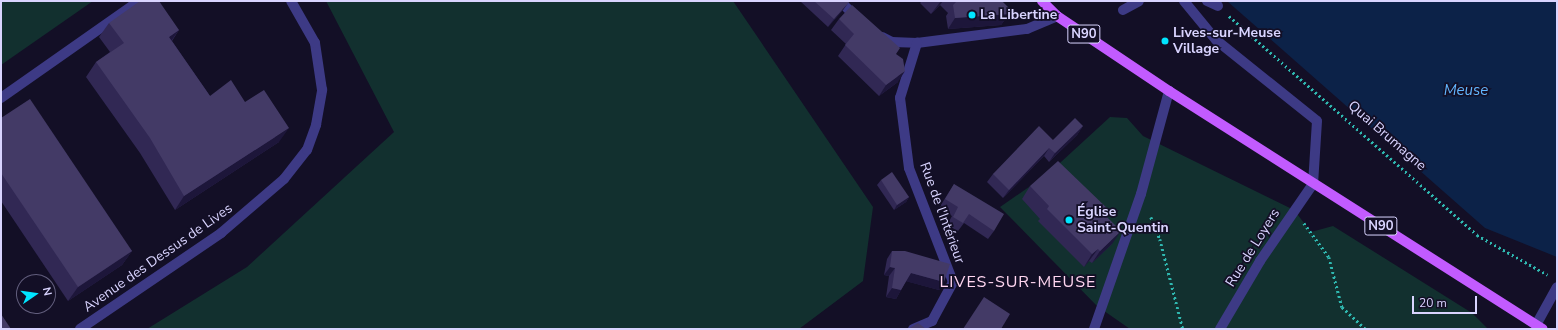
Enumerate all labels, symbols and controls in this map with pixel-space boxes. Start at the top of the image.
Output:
place label: La Libertine [980,7,1057,23]
marker: La Libertine [967,10,977,20]
road number: N90 [1067,23,1101,45]
place label: Lives-sur-Meuse Village [1173,25,1281,58]
marker: Lives-sur-Meuse Village [1160,36,1170,46]
water label: Meuse [1444,82,1488,100]
street label: Quai Brumagne [1344,97,1430,175]
street label: Rue de l'Intérieur [916,160,968,266]
street label: Avenue des Dessus de Lives [80,200,236,316]
place label: Église Saint-Quentin [1077,204,1169,236]
street label: Rue de Loyers [1222,206,1284,290]
marker: Église Saint-Quentin [1064,215,1074,225]
road number: N90 [1364,215,1398,237]
district label: LIVES-SUR-MEUSE [940,272,1096,292]
north arrow [16,274,56,314]
text: N [39,286,55,297]
scale bar [1414,288,1479,314]
text: 20 m [1419,295,1447,311]

